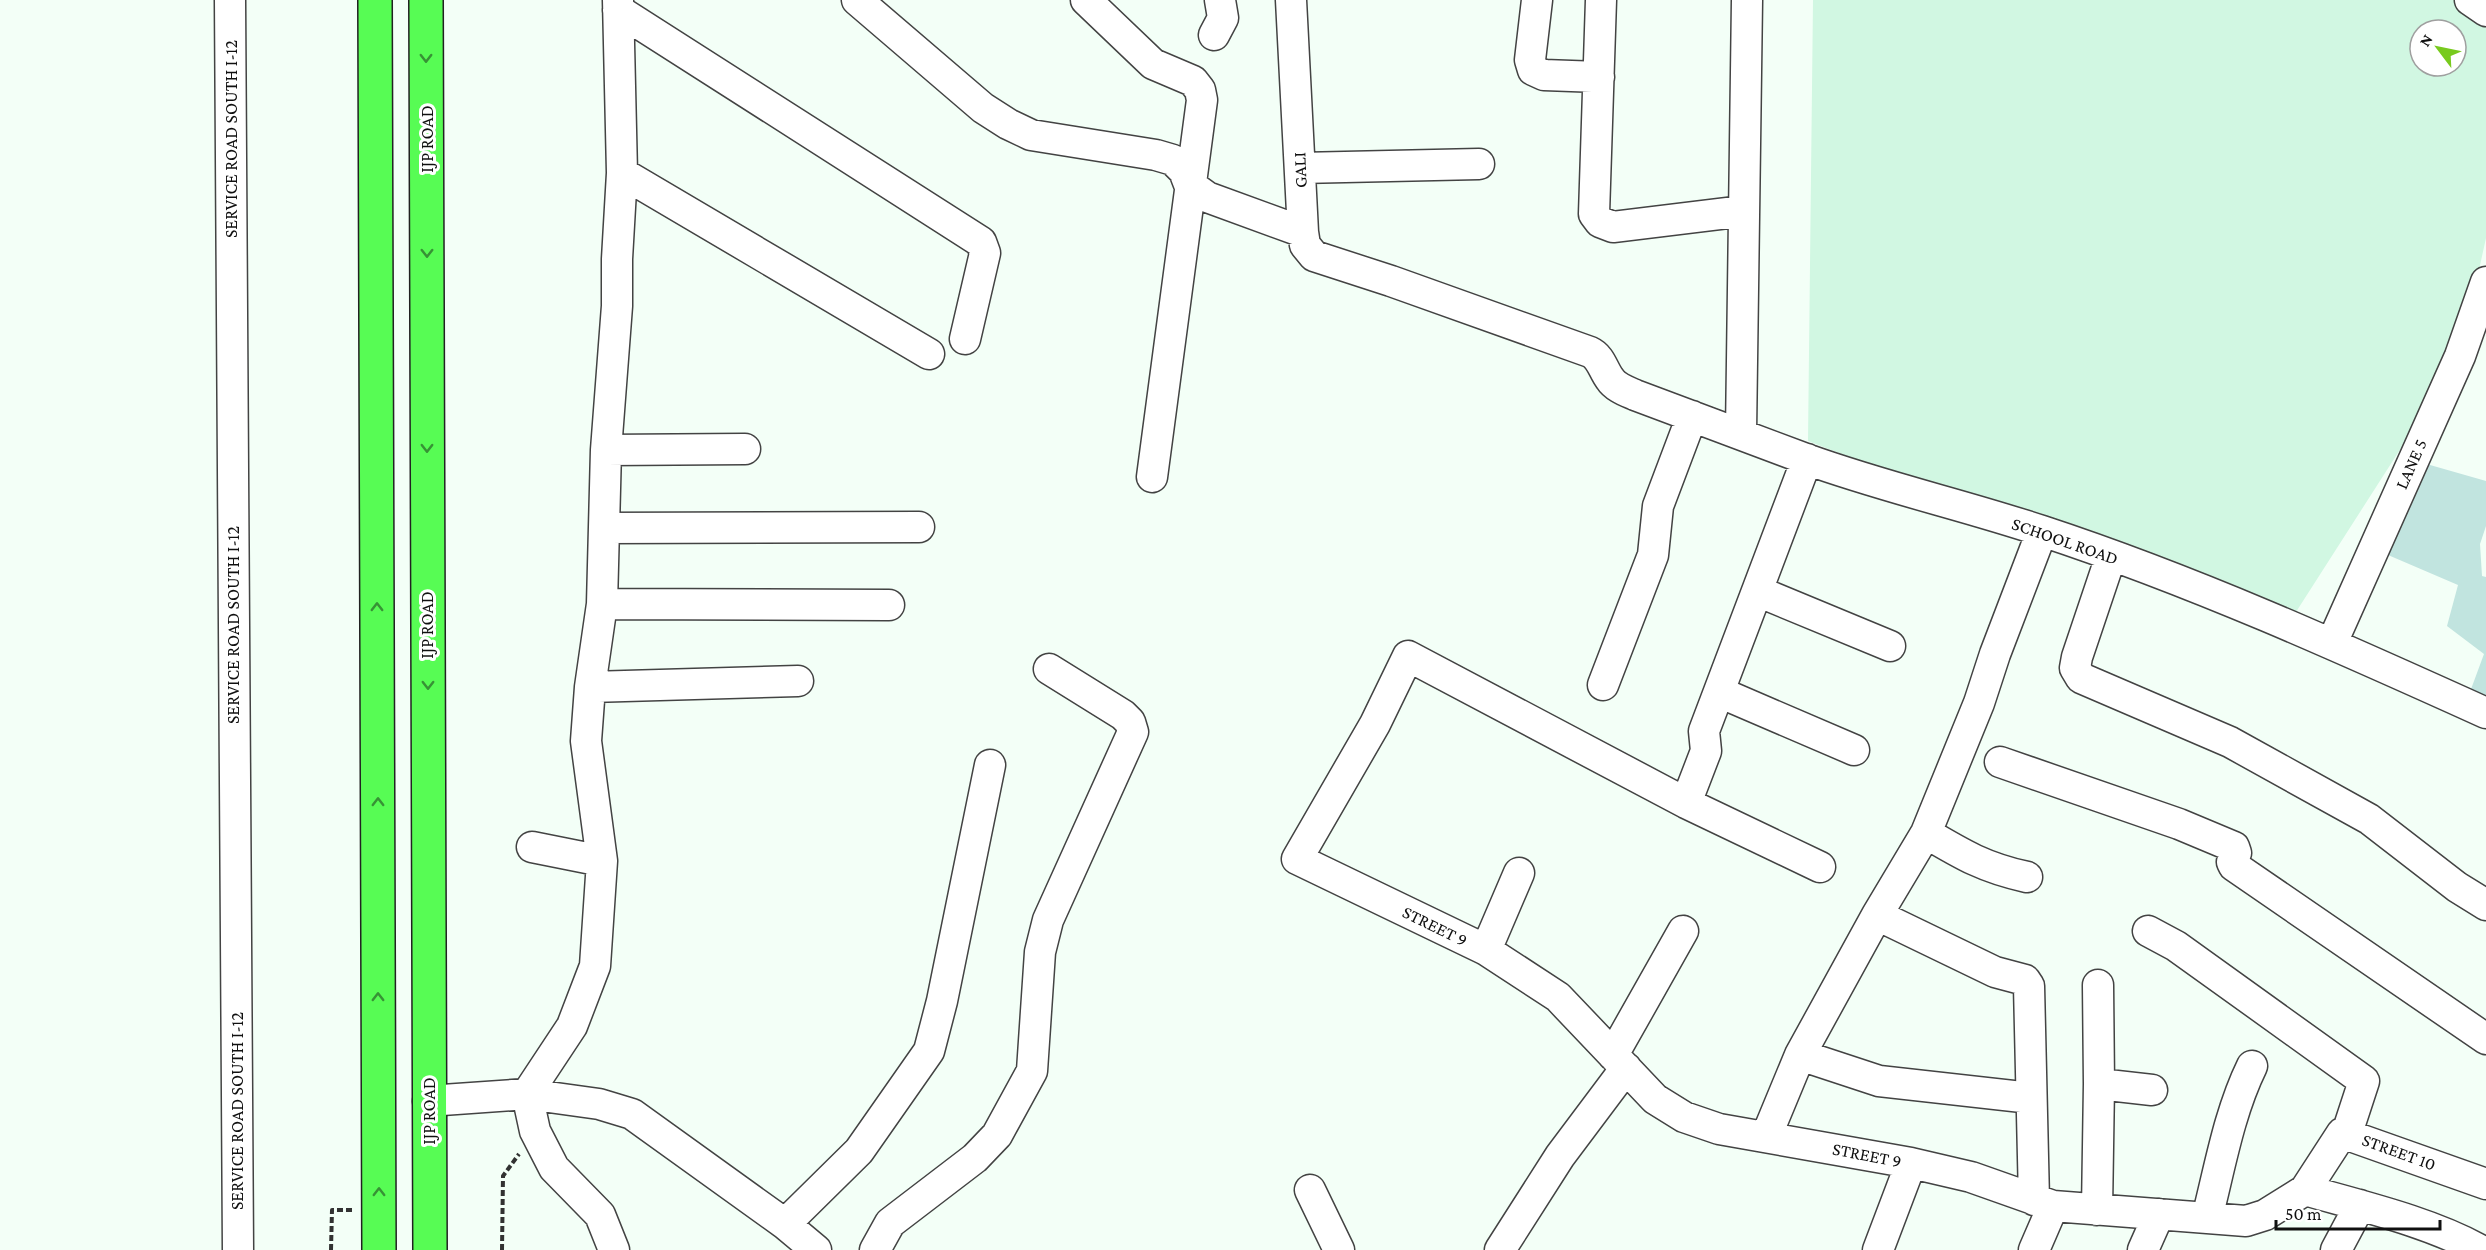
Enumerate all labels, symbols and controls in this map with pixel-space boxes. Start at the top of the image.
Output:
north arrow [2408,18,2468,78]
text: N [2416,31,2436,49]
street label: SERVICE ROAD SOUTH I-12 [221,40,241,238]
one-way arrow [420,54,432,63]
street label: IJP ROAD [417,105,437,173]
street label: GALI [1289,152,1311,188]
one-way arrow [421,249,433,258]
street label: LANE 5 [2391,436,2431,492]
one-way arrow [421,444,433,453]
street label: SCHOOL ROAD [2009,513,2121,569]
street label: SERVICE ROAD SOUTH I-12 [223,526,243,724]
street label: IJP ROAD [417,591,437,659]
one-way arrow [371,602,383,611]
one-way arrow [422,681,434,690]
one-way arrow [372,797,384,806]
street label: STREET 9 [1399,902,1471,950]
one-way arrow [372,992,385,1001]
street label: SERVICE ROAD SOUTH I-12 [227,1012,247,1210]
street label: IJP ROAD [419,1077,439,1145]
street label: STREET 10 [2359,1129,2439,1175]
street label: STREET 9 [1831,1139,1903,1171]
one-way arrow [373,1187,385,1196]
scale bar [2276,1193,2440,1231]
text: 50 m [2285,1204,2322,1224]

